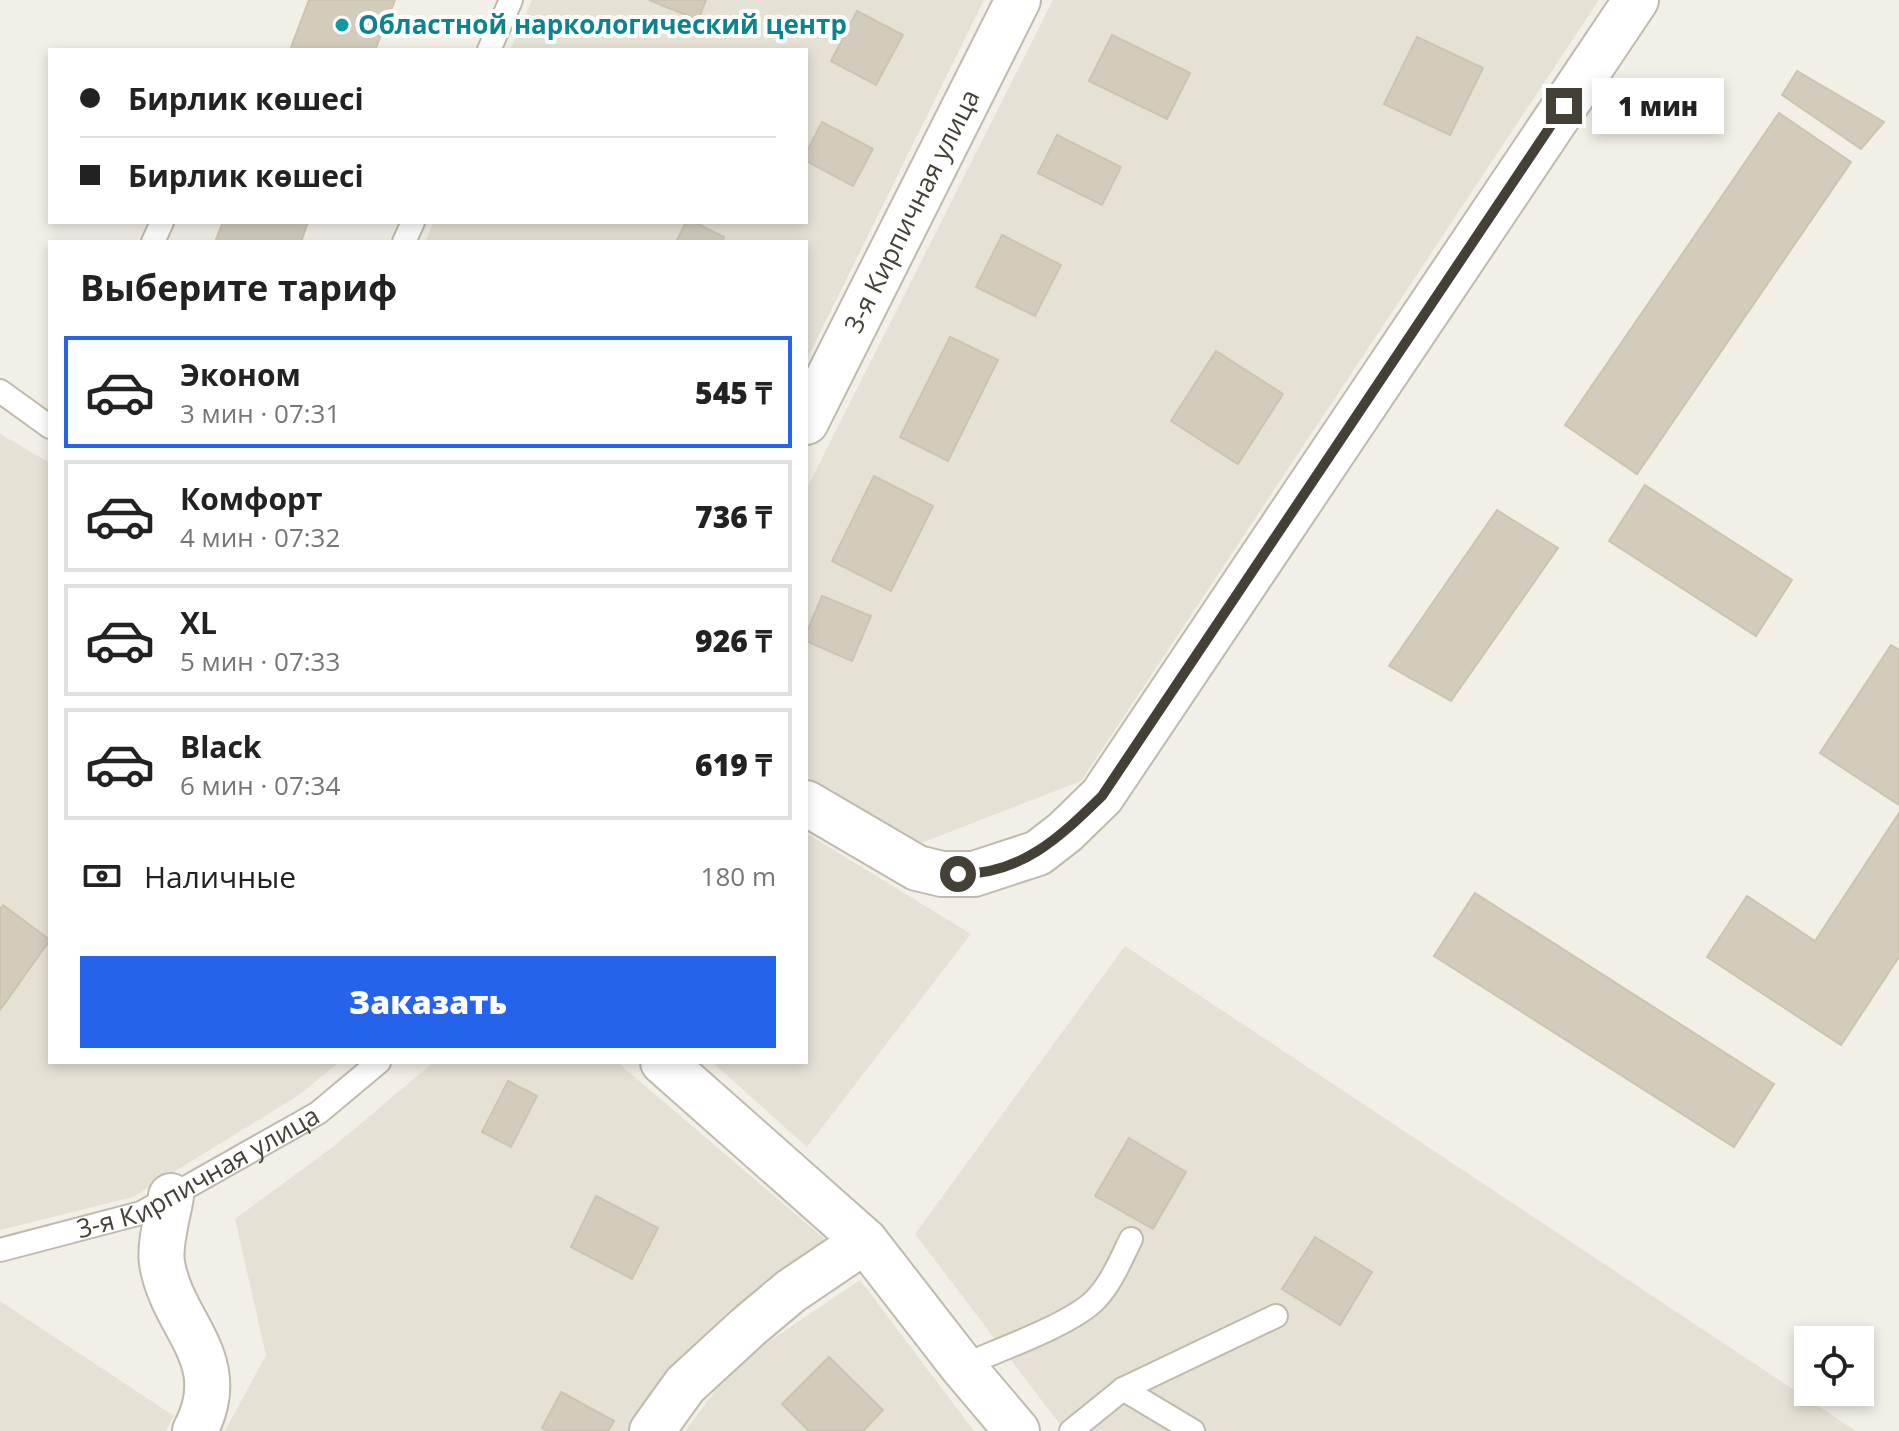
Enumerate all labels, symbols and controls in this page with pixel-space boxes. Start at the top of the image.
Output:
place label: Областной наркологический центр [358,6,847,42]
marker: Областной наркологический центр [333,16,351,34]
text: Бирлик көшесі [128,78,364,119]
callout: 1 мин [1592,78,1724,134]
street label: 3-я Кирпичная улица [835,83,987,339]
route end [1546,88,1582,124]
text: 1 мин [1618,88,1698,124]
text: Бирлик көшесі [128,155,364,196]
text: Выберите тариф [80,263,397,312]
text: Эконом [180,354,301,395]
icon: car [84,356,156,428]
text: 545 ₸ [695,372,772,413]
text: 3 мин · 07:31 [180,395,340,431]
text: Комфорт [180,478,323,519]
icon: car [84,480,156,552]
text: 736 ₸ [695,496,772,537]
text: 4 мин · 07:32 [180,519,340,555]
text: XL [180,602,217,643]
icon: car [84,604,156,676]
text: 926 ₸ [695,620,772,661]
text: 5 мин · 07:33 [180,643,340,679]
text: Black [180,726,261,767]
icon: car [84,728,156,800]
text: 619 ₸ [695,744,772,785]
text: 6 мин · 07:34 [180,767,340,803]
icon: cash [80,854,124,898]
text: Наличные [144,856,296,897]
route start [940,856,976,892]
text: 180 m [701,858,776,894]
button: Заказать [80,956,776,1048]
street label: 3-я Кирпичная улица [72,1097,326,1246]
map controls [1794,1326,1874,1406]
button: locate [1794,1326,1874,1406]

